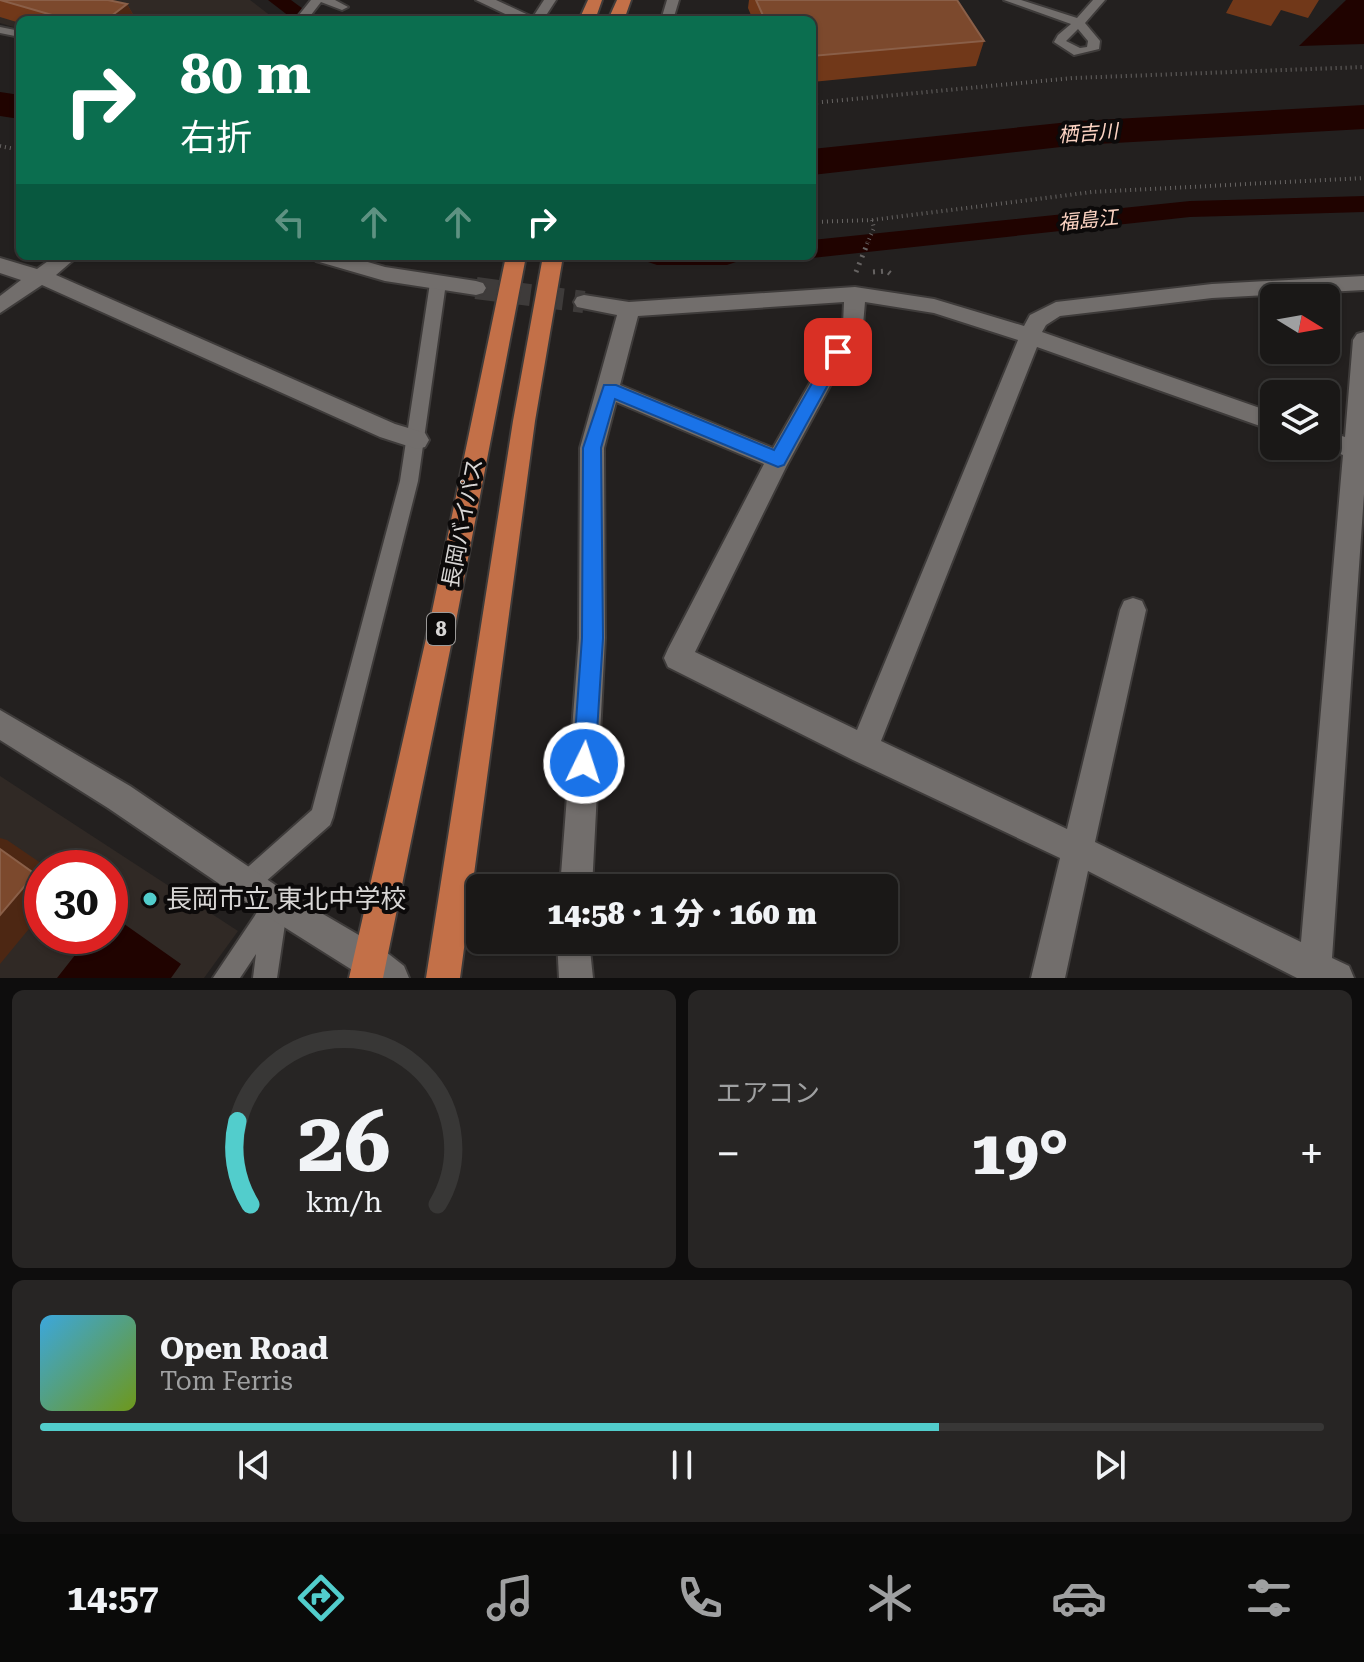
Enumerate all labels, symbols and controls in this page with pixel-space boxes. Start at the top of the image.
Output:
text: 80 m [180,41,311,107]
icon: right [48,48,152,152]
text: 右折 [180,117,252,159]
water label: 栖吉川 [1057,119,1121,147]
icon: left [268,200,312,244]
icon: ahead [352,200,396,244]
icon: ahead [436,200,480,244]
icon: right [520,200,564,244]
water label: 福島江 [1057,205,1121,235]
north arrow [1260,284,1340,364]
map controls [1260,284,1340,460]
pin [804,318,872,386]
icon: arrive [816,330,860,374]
button: layers [1260,380,1340,460]
street label: 長岡バイパス [438,456,487,590]
road number: 8 [427,613,455,645]
position arrow [542,721,626,805]
speed limit sign: 30 [24,850,128,954]
place label: 長岡市立 東北中学校 [166,884,407,914]
marker: 長岡市立 東北中学校 [141,890,159,908]
text: 14:58 · 1 分 · 160 m [547,896,817,931]
text: エアコン [716,1078,820,1108]
text: 26 [297,1094,391,1191]
text: 19° [971,1118,1069,1189]
text: − [716,1128,741,1180]
text: + [1299,1128,1324,1180]
text: km/h [306,1185,382,1219]
text: Open Road [160,1331,328,1366]
text: Tom Ferris [160,1366,293,1396]
icon: previous [232,1443,276,1487]
icon: pause [660,1443,704,1487]
icon: next [1088,1443,1132,1487]
icon: directions [293,1570,349,1626]
icon: music [482,1570,538,1626]
icon: phone [672,1570,728,1626]
icon: climate [862,1570,918,1626]
icon: car [1051,1570,1107,1626]
icon: filters [1241,1570,1297,1626]
text: 14:57 [67,1577,159,1619]

